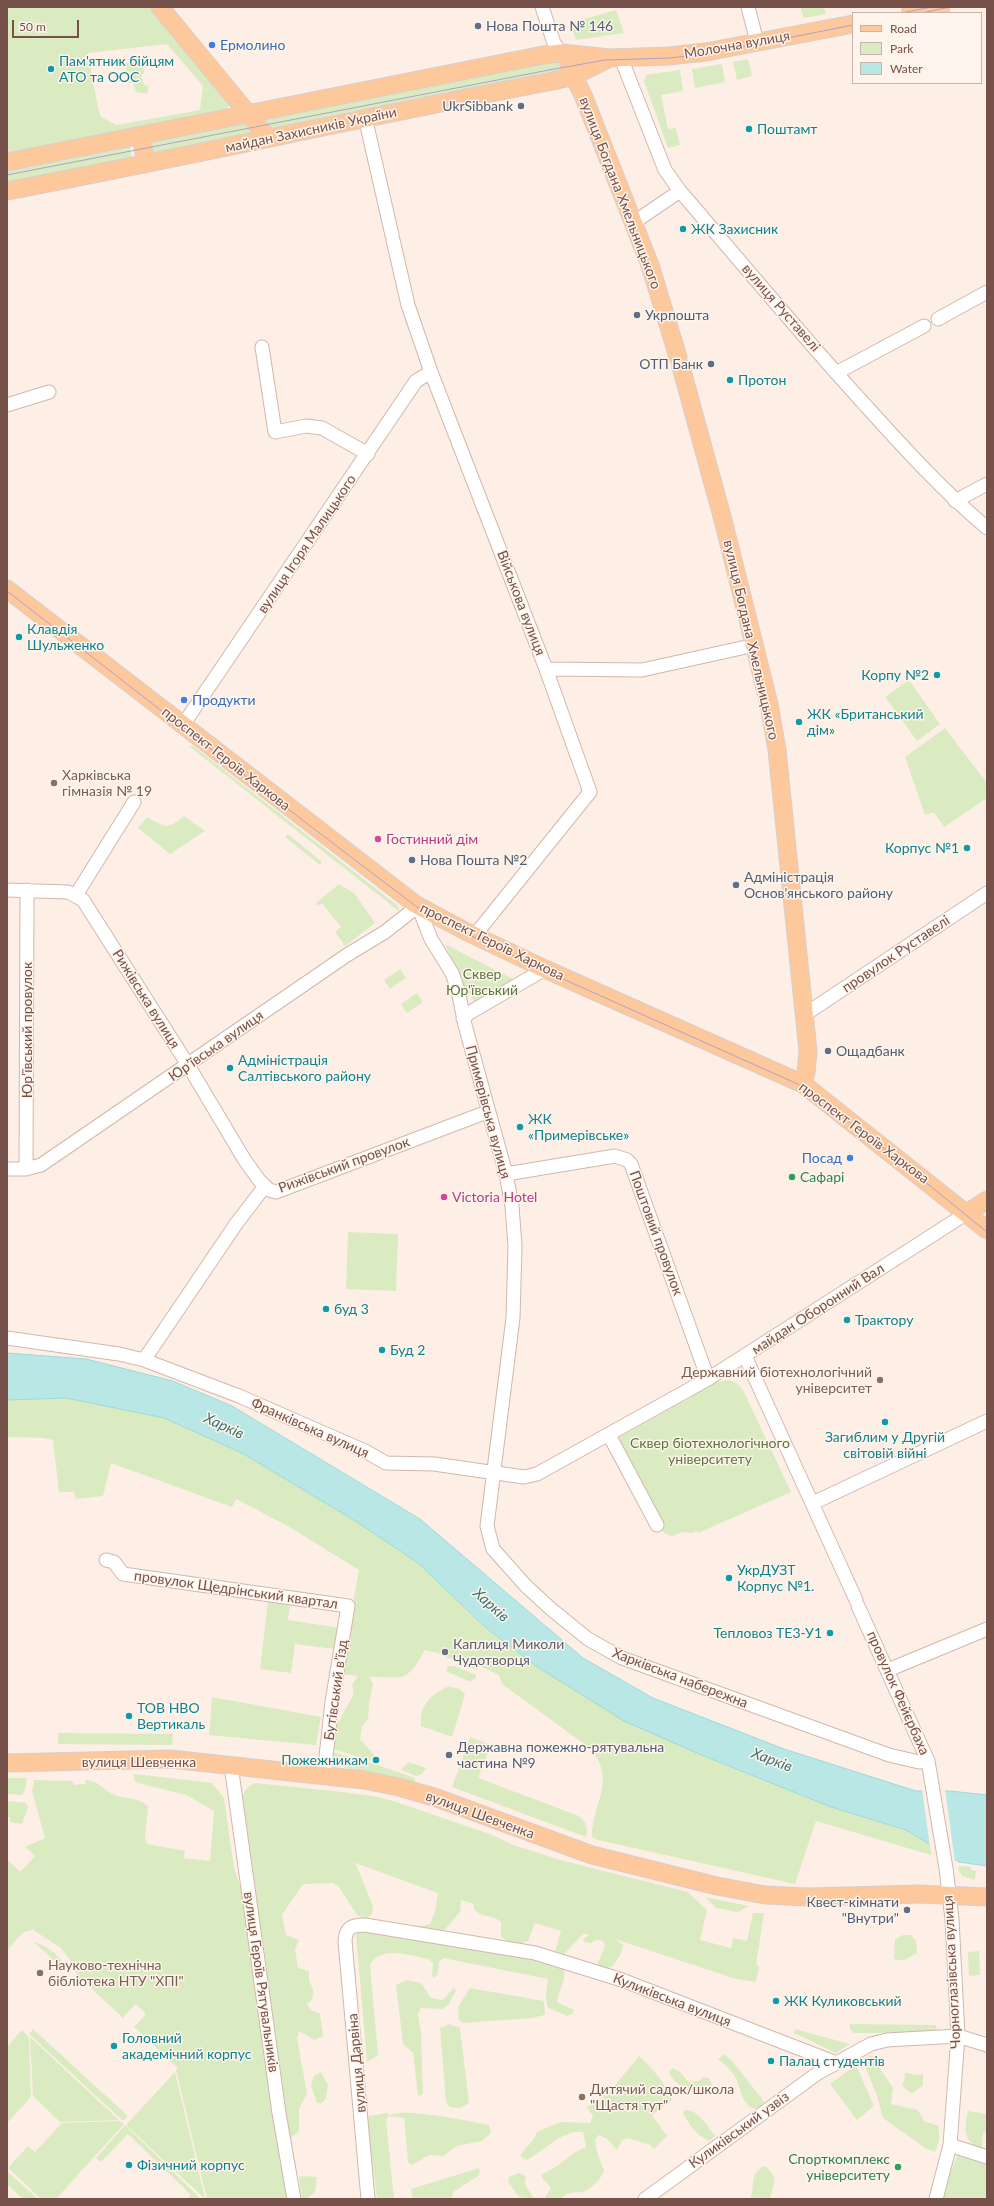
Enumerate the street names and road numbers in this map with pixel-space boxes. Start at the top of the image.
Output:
street label: Молочна вулиця [683,27,791,63]
street label: вулиця Богдана Хмельницького [576,95,664,291]
street label: майдан Захисників України [224,104,398,156]
street label: вулиця Руставелі [738,261,824,355]
street label: вулиця Ігоря Малицького [254,472,360,616]
street label: вулиця Богдана Хмельницького [720,538,782,742]
street label: Військова вулиця [493,548,549,658]
street label: проспект Героїв Харкова [158,704,294,814]
street label: проспект Героїв Харкова [417,900,567,984]
street label: провулок Руставелі [839,912,953,996]
street label: Рижівська вулиця [109,946,183,1052]
street label: Юр’ївський провулок [19,962,35,1098]
street label: Юр’ївська вулиця [165,1007,267,1085]
street label: Примерівська вулиця [462,1043,514,1181]
street label: проспект Героїв Харкова [796,1079,932,1187]
street label: Рижівський провулок [276,1133,412,1197]
street label: Поштовий провулок [626,1168,686,1298]
street label: майдан Оборонний Вал [749,1260,887,1358]
street label: Франківська вулиця [248,1394,372,1462]
street label: провулок Щедрінський квартал [133,1567,339,1613]
street label: провулок Фейєрбаха [863,1628,933,1758]
street label: Бутівський в’їзд [321,1639,351,1741]
street label: Харківська набережна [610,1644,750,1712]
street label: вулиця Шевченка [82,1754,196,1770]
street label: вулиця Шевченка [423,1788,537,1842]
street label: вулиця Героїв Рятувальників [240,1891,282,2073]
street label: Чорноглазівська вулиця [940,1895,964,2049]
street label: Куликівська вулиця [611,1970,733,2030]
street label: вулиця Дарвіна [344,2013,370,2113]
street label: Куликівський узвіз [686,2088,792,2172]

